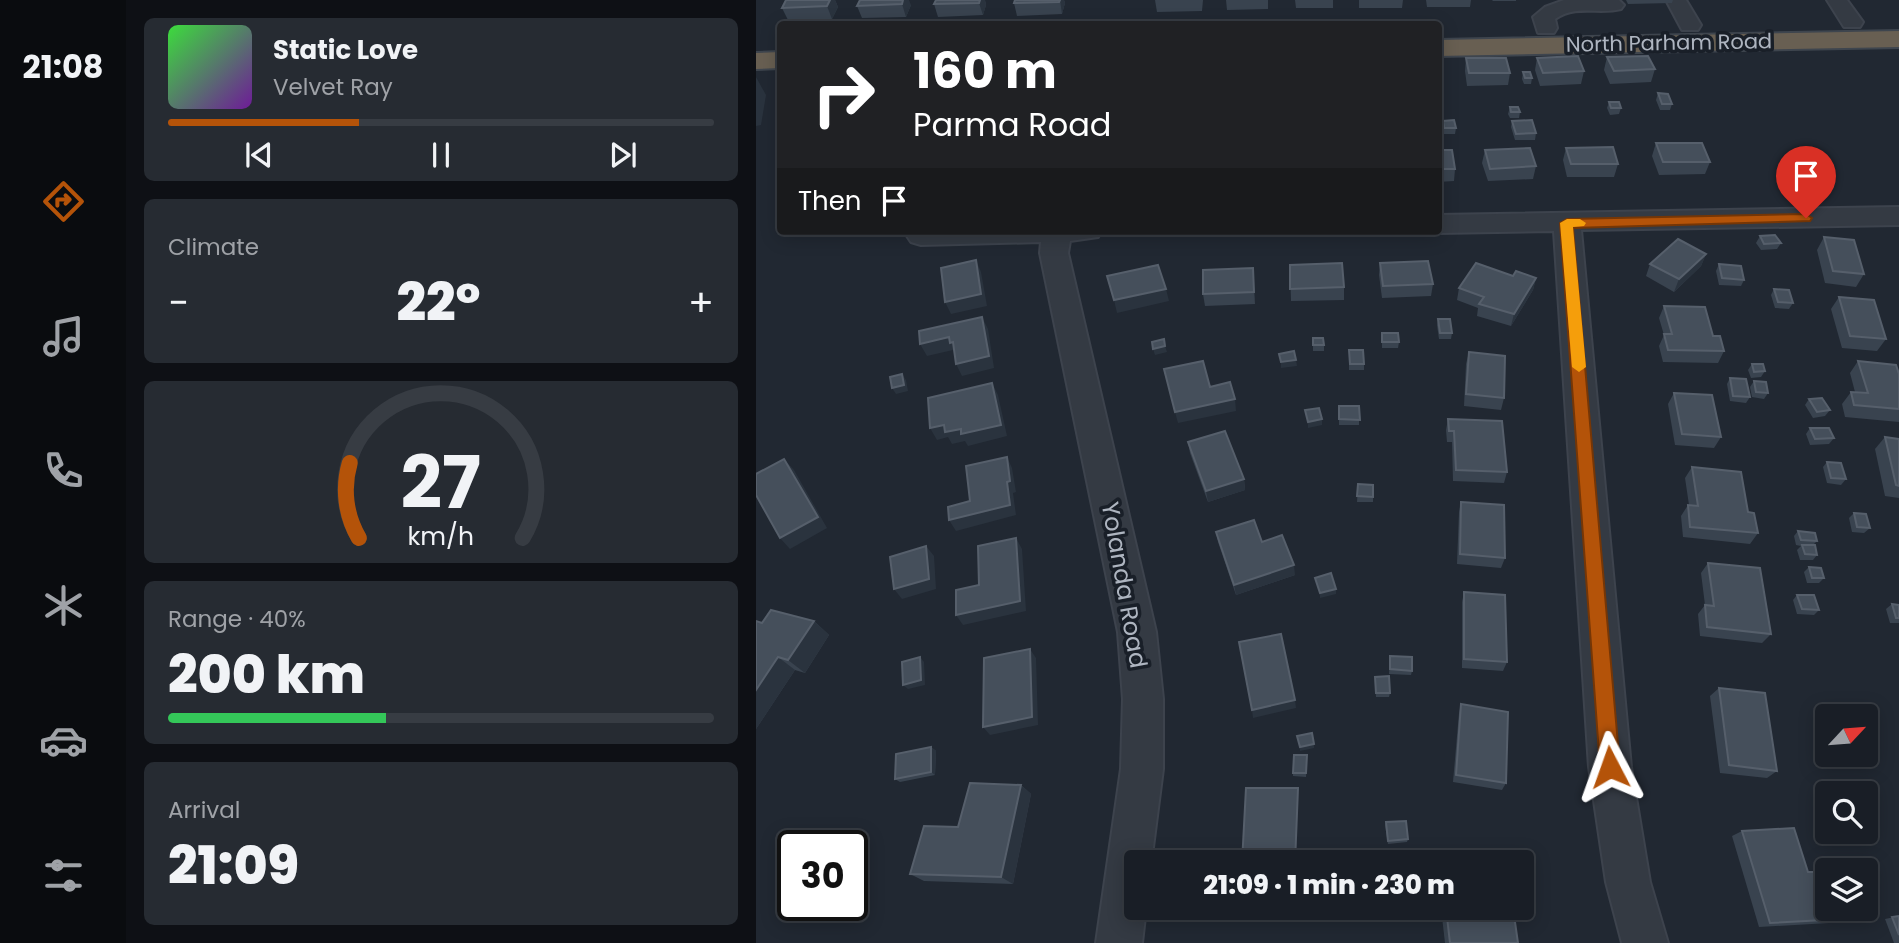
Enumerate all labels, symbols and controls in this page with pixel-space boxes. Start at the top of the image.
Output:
street label: North Parham Road [1566,26,1772,59]
text: Static Love [273,32,418,68]
text: 160 m [913,37,1057,105]
text: 21:08 [23,44,104,89]
icon: right [798,49,889,140]
text: Velvet Ray [273,71,393,103]
text: Parma Road [913,102,1111,147]
icon: previous [240,136,278,174]
icon: pause [422,136,460,174]
icon: next [604,136,642,174]
pin [1776,146,1836,218]
icon: arrive [1787,157,1825,195]
icon: directions [39,177,88,226]
icon: arrive [875,182,913,220]
text: Then [798,183,861,219]
text: Climate [168,231,259,263]
text: 22° [396,266,481,339]
text: − [168,276,189,329]
text: + [688,276,714,329]
icon: music [39,312,88,361]
text: 27 [401,432,481,533]
icon: phone [39,446,88,495]
street label: Yolanda Road [1094,499,1155,671]
text: km/h [408,518,474,553]
icon: climate [39,581,88,630]
text: Range · 40% [168,603,306,635]
text: 200 km [168,638,365,711]
north arrow [1815,704,1878,766]
map controls [1815,704,1878,921]
icon: car [39,716,88,765]
position arrow [1573,730,1647,804]
button: search [1815,781,1878,844]
text: Arrival [168,794,240,826]
text: 21:09 [168,829,299,902]
speed limit sign: 30 [777,830,868,921]
icon: filters [39,851,88,900]
button: layers [1815,858,1878,921]
text: 21:09 · 1 min · 230 m [1203,867,1455,903]

